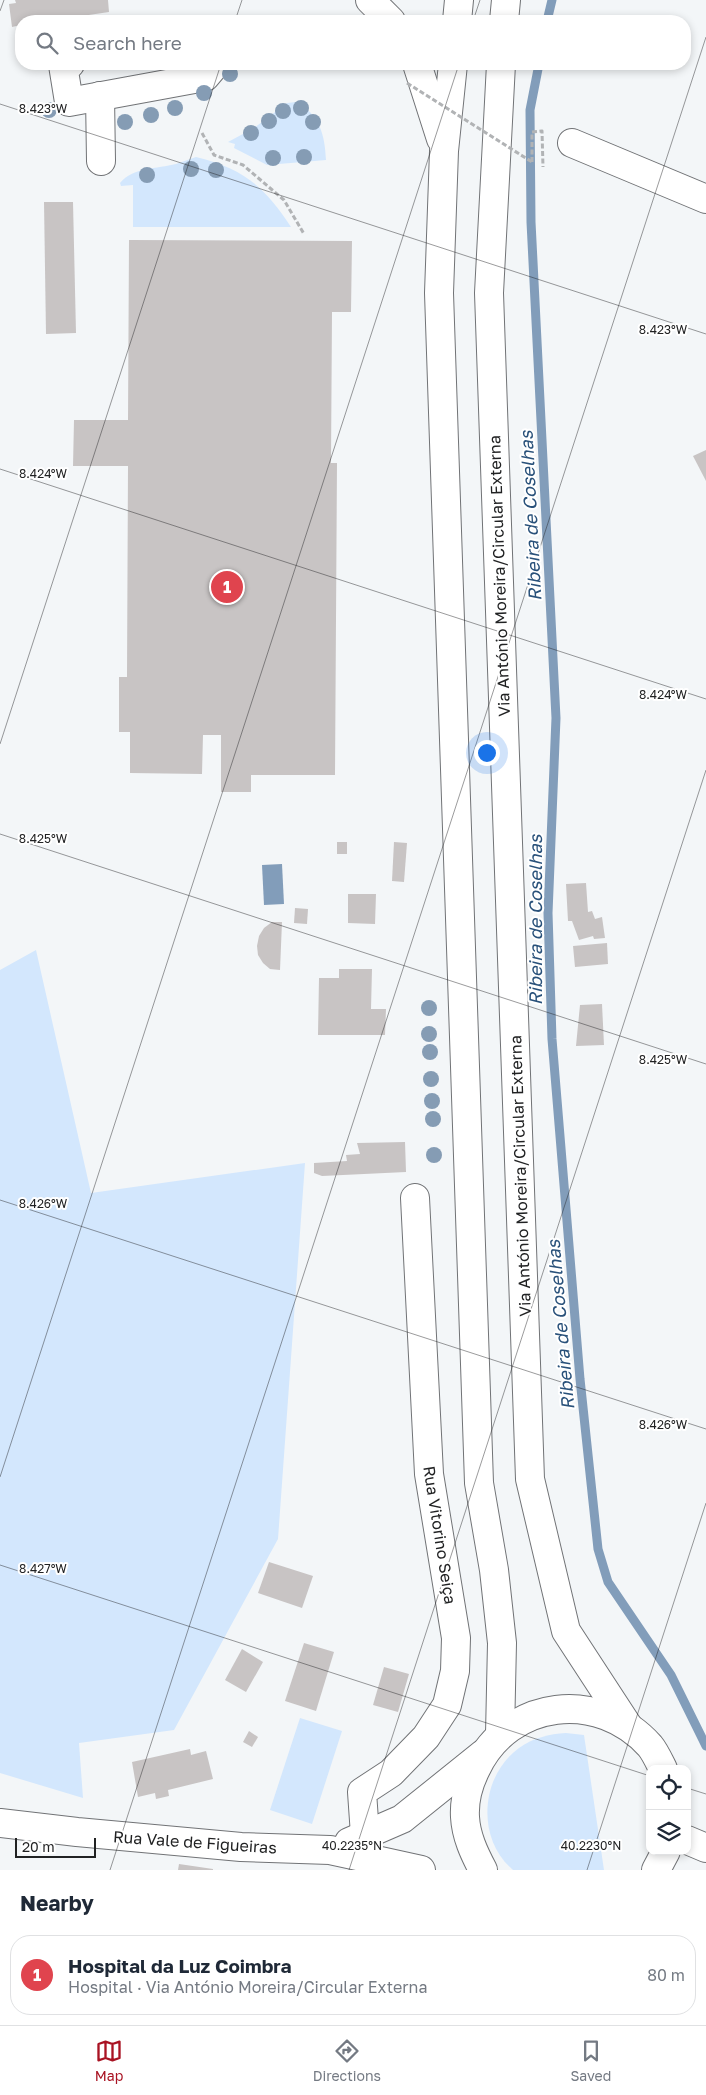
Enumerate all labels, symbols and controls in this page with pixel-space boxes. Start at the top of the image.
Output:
search box [15,15,691,70]
icon: search [33,29,61,57]
text: Search here [73,31,182,54]
text: 8.423°W [19,101,68,116]
text: 8.423°W [639,322,688,337]
water label: Ribeira de Coselhas [514,429,545,602]
street label: Via António Moreira/Circular Externa [484,435,514,717]
text: 8.424°W [19,466,68,481]
pin: 1 [211,568,243,606]
text: 8.424°W [639,687,688,702]
your location [474,740,500,766]
text: 8.425°W [19,831,68,846]
water label: Ribeira de Coselhas [524,833,546,1005]
street label: Via António Moreira/Circular Externa [505,1035,535,1317]
text: 8.425°W [639,1052,688,1067]
text: 8.426°W [19,1196,68,1211]
water label: Ribeira de Coselhas [541,1238,578,1411]
text: 8.426°W [639,1417,688,1432]
street label: Rua Vitorino Seiça [419,1464,461,1606]
text: 8.427°W [19,1561,67,1576]
map controls [646,1765,691,1855]
button: locate [646,1765,691,1810]
button: layers [646,1810,691,1855]
street label: Rua Vale de Figueiras [113,1826,277,1858]
scale bar [15,1835,96,1858]
text: 20 m [22,1838,55,1855]
text: 40.2235°N [322,1838,382,1853]
text: 40.2230°N [561,1838,621,1853]
text: Nearby [20,1890,94,1916]
text: Hospital da Luz Coimbra [68,1954,292,1977]
text: 1 [33,1965,41,1985]
text: 80 m [647,1965,685,1985]
text: Hospital · Via António Moreira/Circular Externa [68,1977,427,1997]
tab: Map [95,2037,123,2084]
tab: Directions [313,2037,381,2084]
tab: Saved [570,2037,611,2084]

